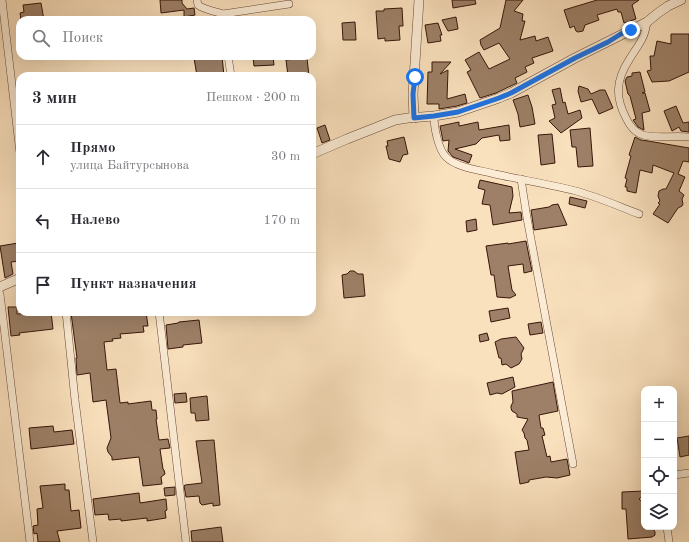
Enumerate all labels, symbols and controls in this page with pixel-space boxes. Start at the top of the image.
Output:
search box [16,16,316,60]
route end [622,21,640,39]
icon: search [30,27,52,49]
text: Поиск [62,31,103,46]
route start [406,68,424,86]
text: 3 мин [32,90,77,107]
text: Пешком · 200 m [206,91,300,104]
text: Прямо [70,141,116,156]
icon: ahead [32,146,54,168]
text: 30 m [271,150,300,163]
text: улица Байтурсынова [70,159,189,172]
icon: left [32,210,54,232]
text: Налево [70,213,120,228]
text: 170 m [263,214,300,227]
icon: arrive [32,274,54,296]
text: Пункт назначения [70,277,197,292]
map controls [641,386,677,530]
button: + [641,386,677,422]
button: − [641,422,677,458]
button: locate [641,458,677,494]
button: layers [641,494,677,530]

